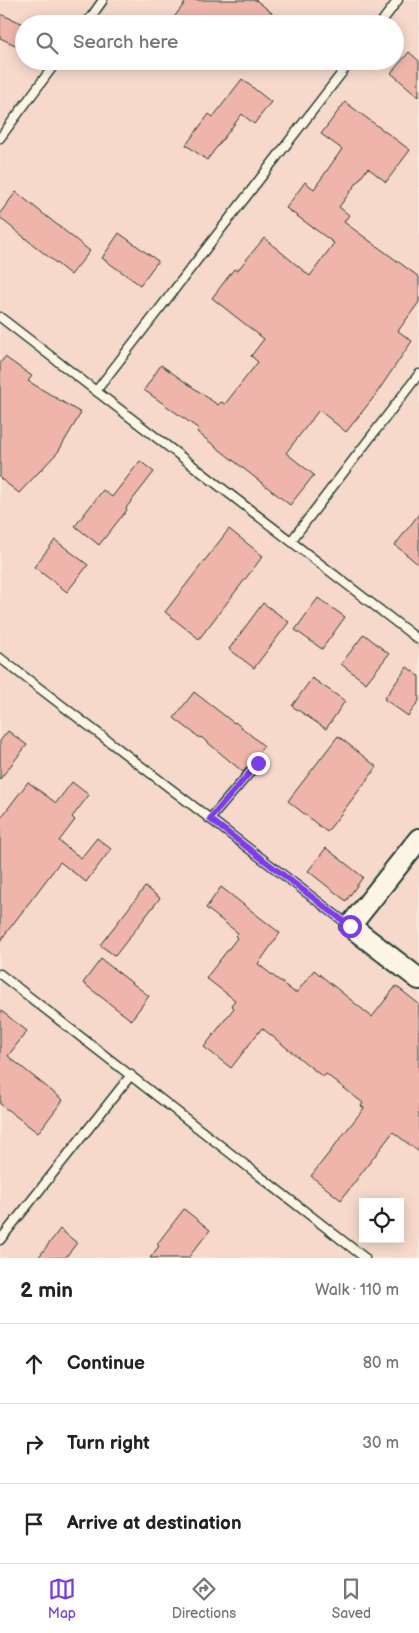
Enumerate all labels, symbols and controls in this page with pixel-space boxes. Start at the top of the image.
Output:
search box [15,15,404,70]
icon: search [33,29,61,57]
text: Search here [73,31,178,54]
route end [247,752,270,775]
route start [339,915,362,938]
map controls [359,1198,404,1243]
button: locate [359,1198,404,1243]
text: 2 min [20,1278,73,1303]
text: Walk · 110 m [315,1281,399,1300]
icon: ahead [20,1350,48,1378]
text: Continue [67,1352,145,1375]
text: 80 m [363,1354,399,1373]
icon: right [20,1430,48,1458]
text: Turn right [67,1432,150,1455]
text: 30 m [362,1434,399,1453]
icon: arrive [20,1510,48,1538]
text: Arrive at destination [67,1512,242,1535]
tab: Map [48,1575,76,1622]
tab: Directions [172,1575,236,1622]
tab: Saved [332,1575,371,1622]

